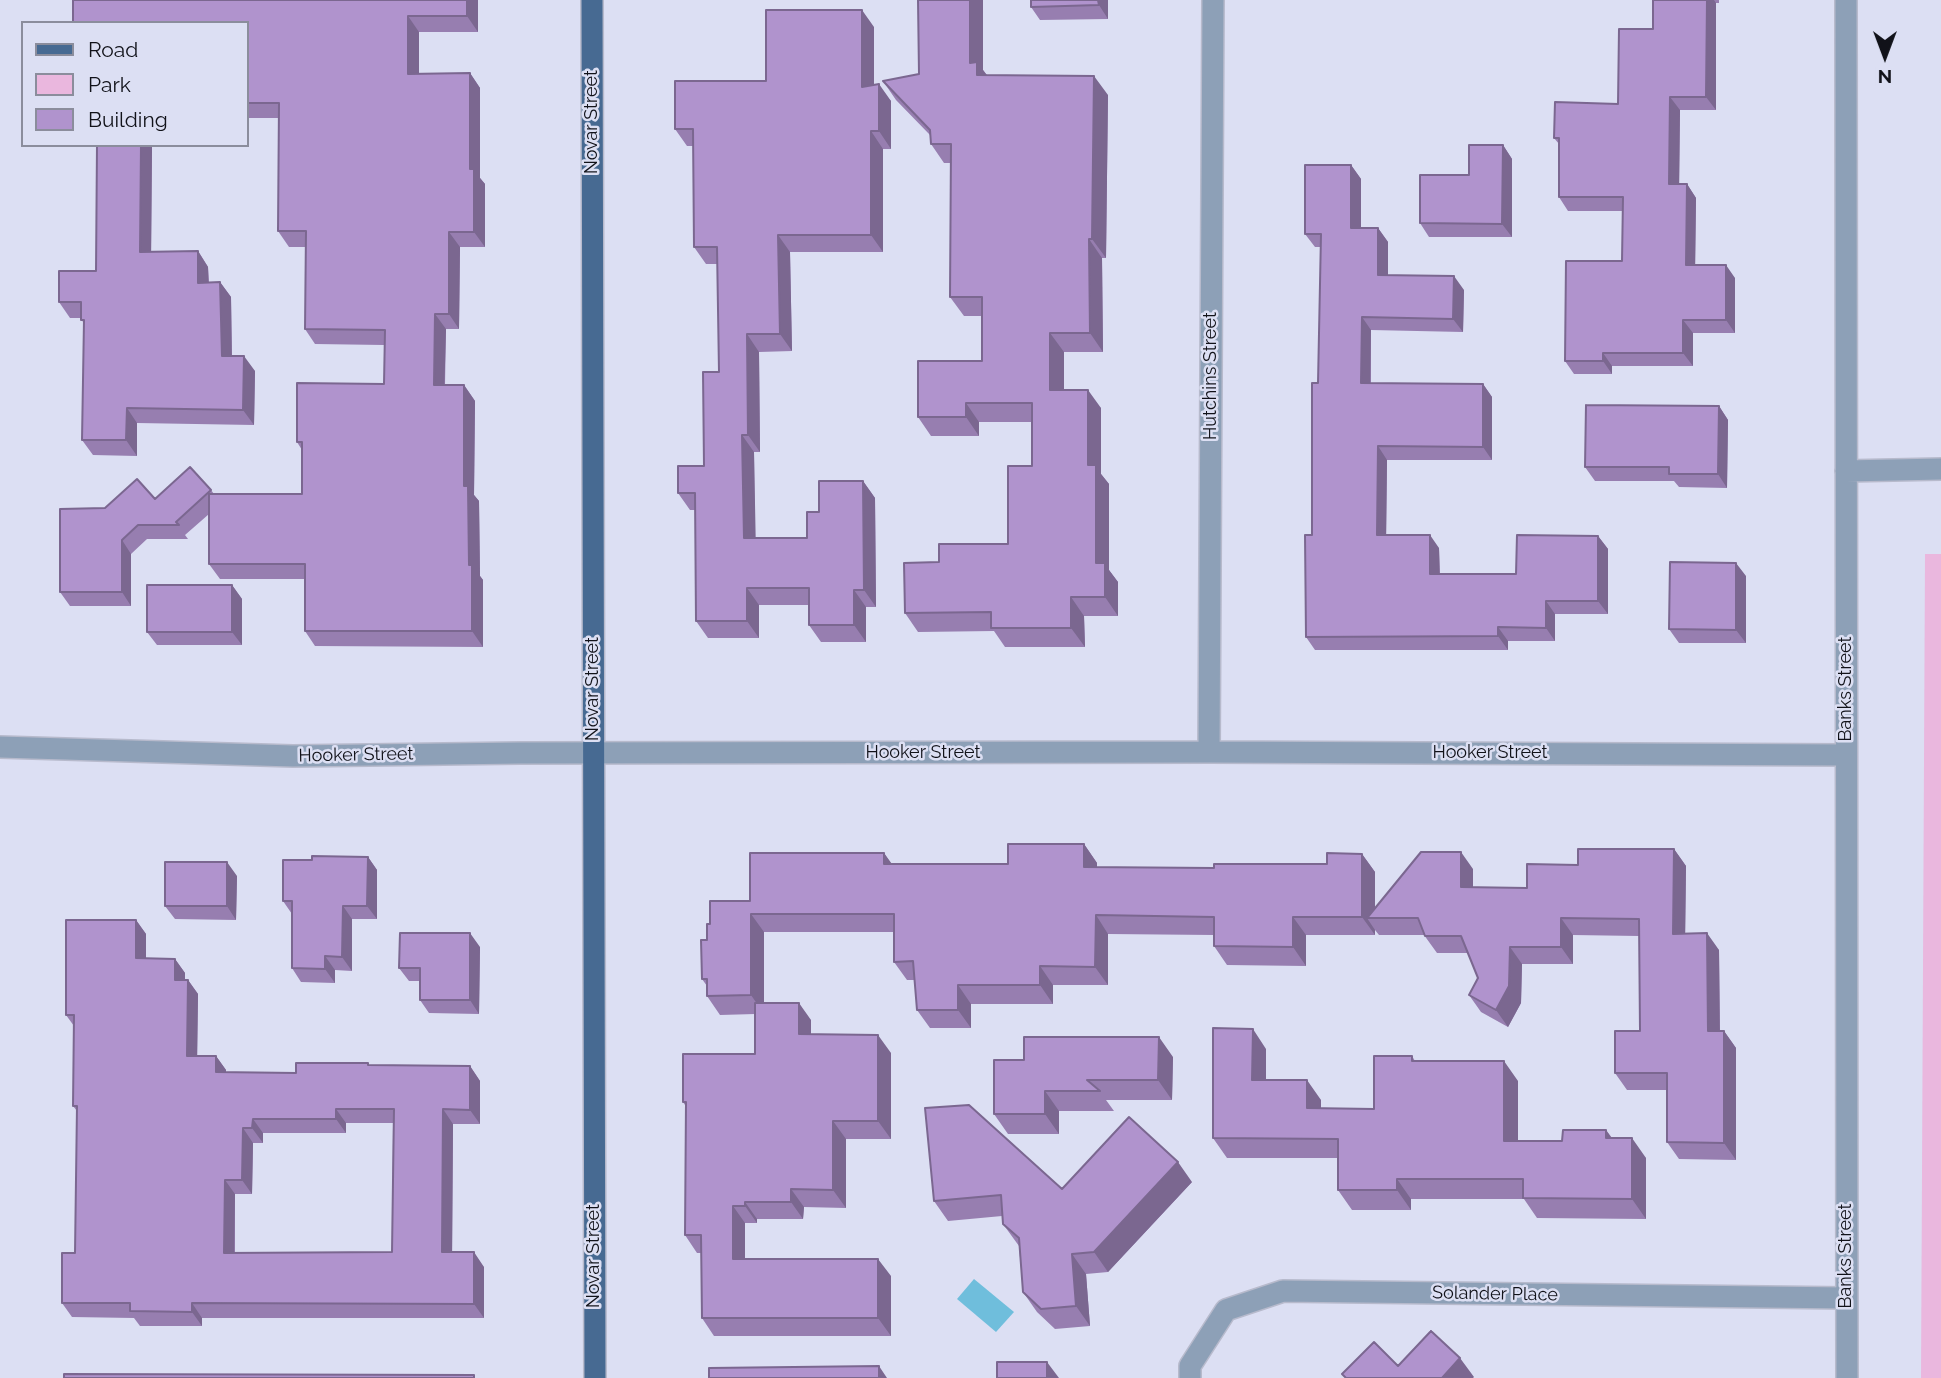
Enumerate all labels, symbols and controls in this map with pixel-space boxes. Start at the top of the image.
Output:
legend [21,21,248,147]
north arrow [1850,21,1920,91]
text: Road [88,37,138,62]
text: N [1878,66,1892,88]
street label: Novar Street [581,70,603,174]
text: Park [88,72,131,97]
text: Building [88,107,168,132]
street label: Hutchins Street [1200,312,1222,440]
street label: Banks Street [1835,636,1857,742]
street label: Novar Street [582,637,604,741]
street label: Hooker Street [866,742,980,764]
street label: Hooker Street [1433,742,1547,764]
street label: Hooker Street [298,743,414,767]
street label: Banks Street [1835,1203,1857,1309]
street label: Novar Street [583,1204,605,1308]
street label: Solander Place [1432,1282,1558,1306]

